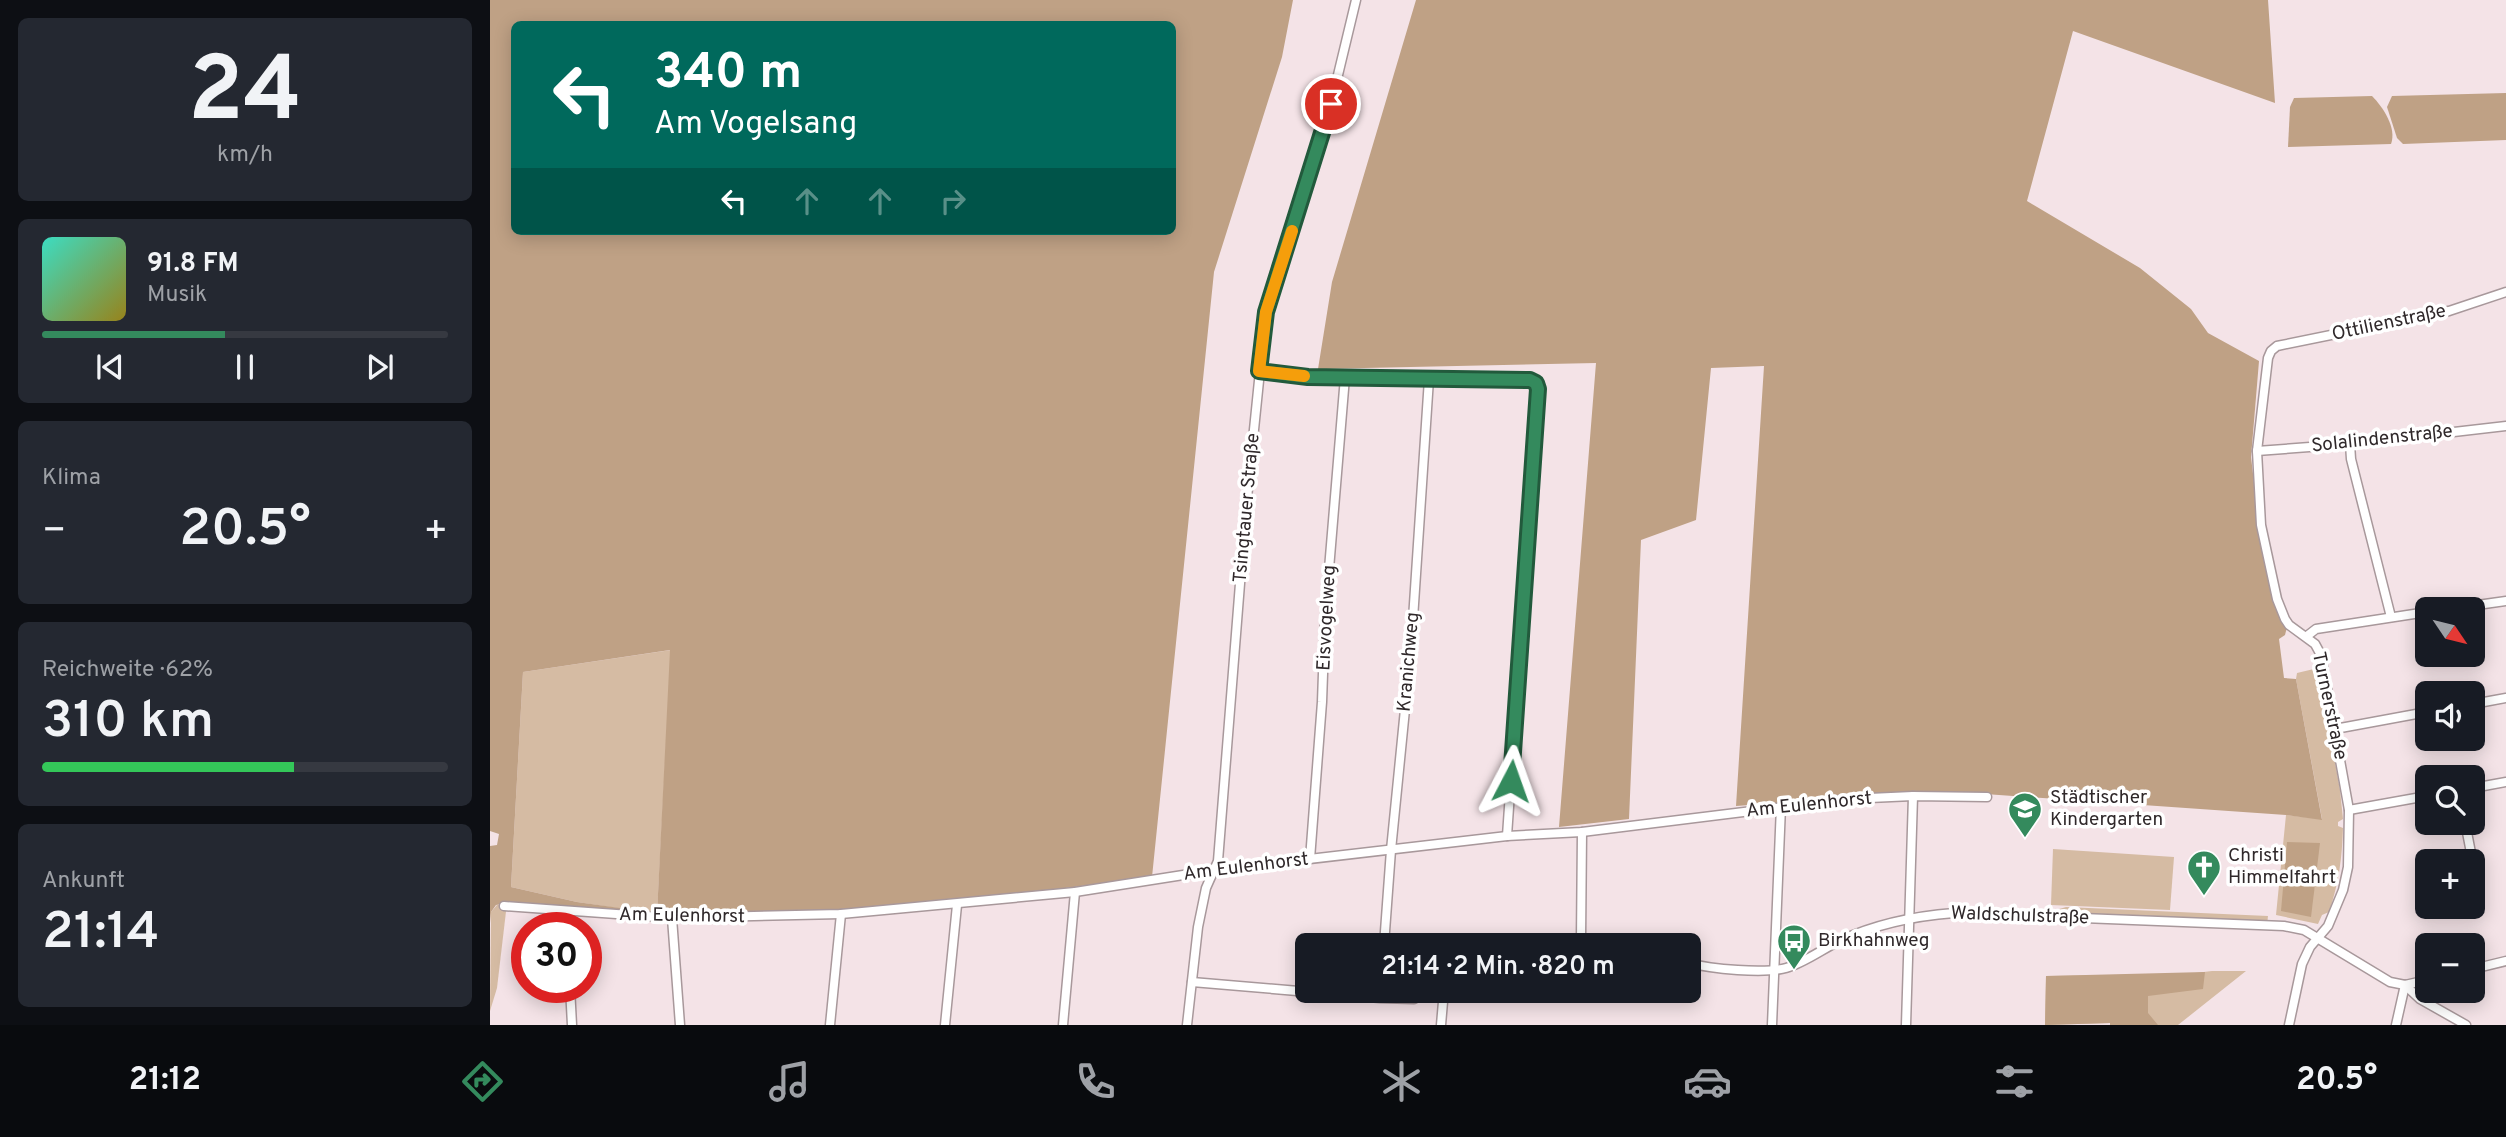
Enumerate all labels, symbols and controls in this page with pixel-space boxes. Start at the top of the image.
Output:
text: 24 [188,38,302,153]
text: 340 m [654,44,802,106]
icon: left [539,49,630,140]
pin [1301,74,1361,134]
icon: arrive [1312,85,1350,123]
text: Am Vogelsang [654,105,857,145]
text: km/h [217,141,273,170]
icon: left [715,182,753,220]
icon: ahead [788,182,826,220]
icon: ahead [861,182,899,220]
icon: right [934,182,972,220]
text: 91.8 FM [147,248,239,281]
text: Musik [147,281,207,310]
street label: Ottilienstraße [2330,299,2448,347]
icon: previous [91,348,129,386]
icon: pause [226,348,264,386]
icon: next [361,348,399,386]
street label: Solalindenstraße [2310,420,2454,458]
street label: Tsingtauer Straße [1228,432,1266,584]
text: Klima [42,464,101,493]
text: 20.5° [179,498,311,564]
text: − [42,508,67,557]
text: + [423,508,448,557]
street label: Eisvogelweg [1312,565,1342,671]
north arrow [2415,597,2485,667]
map controls [2415,597,2485,1003]
street label: Kranichweg [1393,611,1425,713]
street label: Turnerstraße [2306,650,2352,762]
text: Reichweite · 62% [42,656,213,685]
button: sound [2415,681,2485,751]
text: 310 km [42,690,214,756]
position arrow [1474,744,1548,818]
button: search [2415,765,2485,835]
street label: Am Eulenhorst [1745,786,1873,824]
place label: Städtischer Kindergarten [2050,786,2163,832]
school or university icon: Städtischer Kindergarten [2006,790,2044,839]
place label: Christi Himmelfahrt [2228,844,2336,890]
street label: Am Eulenhorst [1182,847,1310,887]
church icon: Christi Himmelfahrt [2185,848,2223,897]
button: + [2415,849,2485,919]
text: Ankunft [42,867,125,896]
text: 21:14 [42,901,160,967]
street label: Waldschulstraße [1950,902,2090,930]
street label: Am Eulenhorst [619,903,745,929]
speed limit sign: 30 [511,912,602,1003]
bus stop icon: Birkhahnweg [1775,922,1813,971]
place label: Birkhahnweg [1818,929,1930,953]
button: − [2415,933,2485,1003]
text: 21:14 · 2 Min. · 820 m [1381,951,1615,984]
icon: directions [458,1057,507,1106]
icon: music [765,1057,814,1106]
icon: phone [1071,1057,1120,1106]
icon: climate [1377,1057,1426,1106]
icon: car [1683,1057,1732,1106]
icon: filters [1990,1057,2039,1106]
text: 21:12 [129,1061,201,1101]
text: 20.5° [2296,1061,2377,1101]

